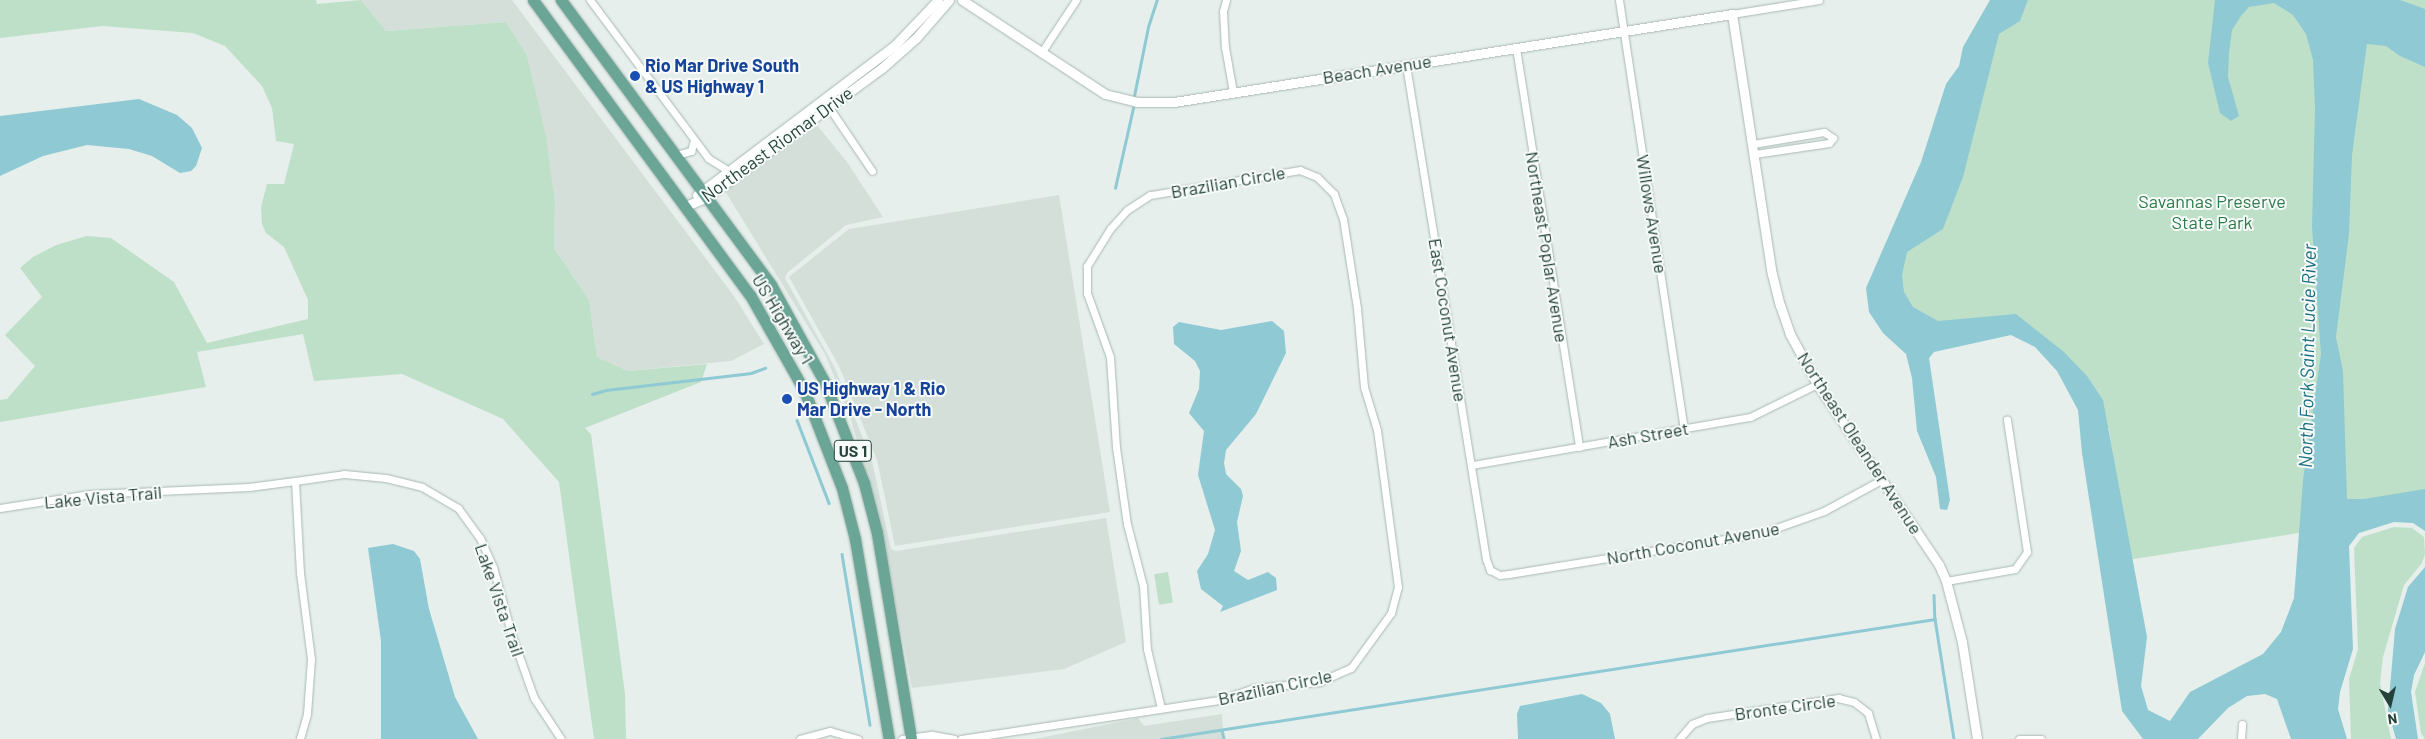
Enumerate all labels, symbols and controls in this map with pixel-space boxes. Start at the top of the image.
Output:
street label: Beach Avenue [1321,50,1433,88]
place label: Rio Mar Drive South & US Highway 1 [645,55,799,98]
marker: Rio Mar Drive South & US Highway 1 [629,70,641,82]
street label: Northeast Riomar Drive [697,82,857,206]
street label: Northeast Poplar Avenue [1521,150,1573,344]
street label: Willows Avenue [1632,153,1672,275]
street label: Brazilian Circle [1169,161,1287,203]
park label: Savannas Preserve State Park [2138,191,2286,233]
street label: East Coconut Avenue [1424,237,1472,403]
water label: North Fork Saint Lucie River [2294,244,2320,468]
street label: US Highway 1 [748,270,818,368]
street label: Northeast Oleander Avenue [1793,348,1927,538]
place label: US Highway 1 & Rio Mar Drive - North [797,378,945,420]
marker: US Highway 1 & Rio Mar Drive - North [781,393,793,405]
street label: Ash Street [1606,417,1690,453]
road number: US 1 [833,438,873,464]
street label: Lake Vista Trail [43,481,163,513]
street label: North Coconut Avenue [1605,517,1781,569]
street label: Lake Vista Trail [471,541,529,659]
street label: Brazilian Circle [1216,664,1334,710]
north arrow [2365,679,2415,729]
street label: Bronte Circle [1733,689,1837,725]
text: N [2386,710,2398,728]

